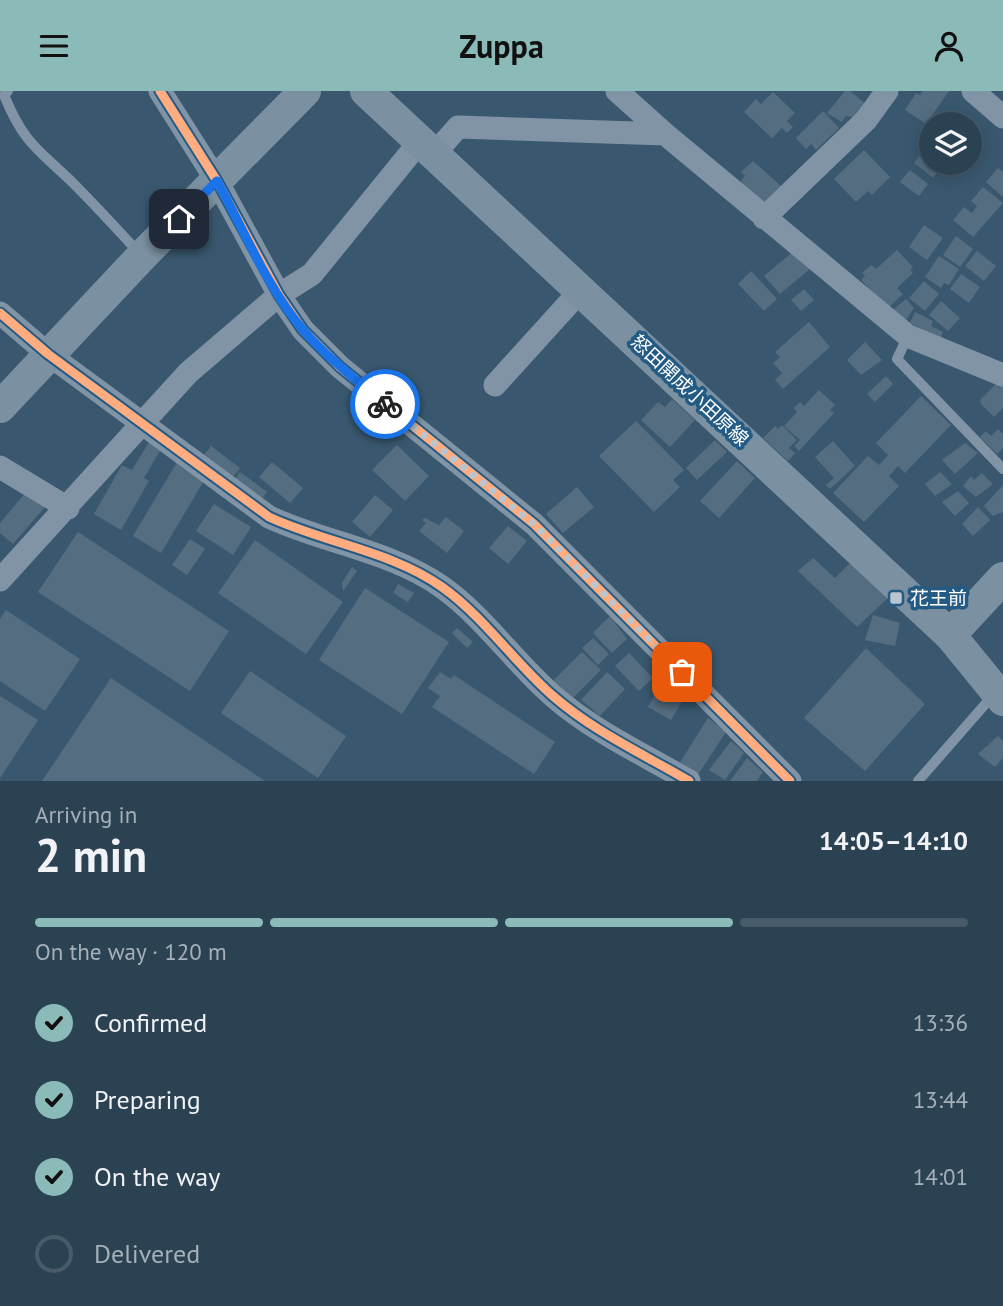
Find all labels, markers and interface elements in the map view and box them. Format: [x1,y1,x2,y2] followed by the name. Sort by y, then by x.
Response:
[459,25,544,67] text: Zuppa
[35,27,73,65] icon: menu
[930,27,968,65] icon: person
[919,112,982,175] map controls
[919,112,982,175] button: layers
[149,189,209,249] pin
[160,200,198,238] icon: home
[626,329,754,451] street label: 怒田開成小田原線
[350,369,420,439] courier
[366,385,404,423] icon: bike
[910,586,967,610] place label: 花王前
[888,590,904,606] marker: 花王前
[652,642,712,702] pin
[663,653,701,691] icon: bag
[35,800,137,829] text: Arriving in
[819,824,968,857] text: 14:05–14:10
[35,825,147,885] text: 2 min
[35,937,227,966] text: On the way · 120 m
[35,1004,73,1042] icon: check
[94,1006,207,1039] text: Confirmed
[913,1008,968,1037] text: 13:36
[35,1081,73,1119] icon: check
[94,1083,201,1116] text: Preparing
[913,1085,968,1114] text: 13:44
[35,1158,73,1196] icon: check
[94,1160,220,1193] text: On the way
[913,1162,968,1191] text: 14:01
[94,1237,200,1270] text: Delivered

